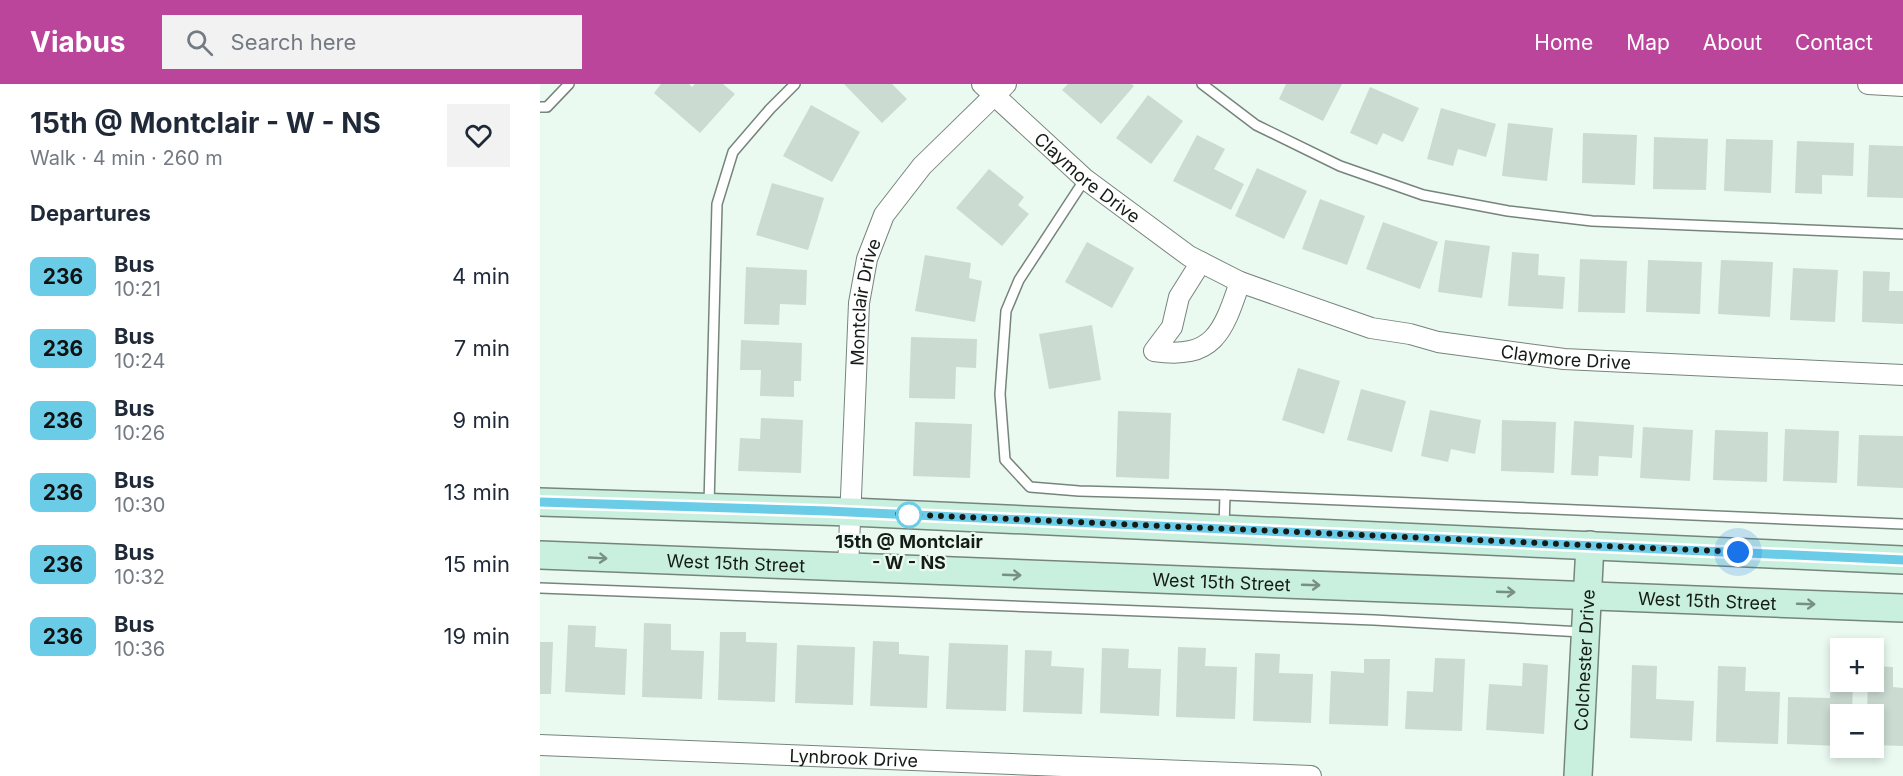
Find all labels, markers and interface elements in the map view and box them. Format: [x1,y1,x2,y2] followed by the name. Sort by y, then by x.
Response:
[162,15,582,69] search box
[30,25,126,59] text: Viabus
[183,26,216,59] icon: search
[231,29,356,55] text: Search here
[1534,30,1593,55] text: Home
[1626,30,1670,55] text: Map
[1703,30,1762,55] text: About
[1795,30,1873,55] text: Contact
[447,104,510,167] button: heart
[30,106,381,140] text: 15th @ Montclair - W - NS
[1030,128,1145,227] street label: Claymore Drive
[30,146,223,170] text: Walk · 4 min · 260 m
[30,200,151,226] text: Departures
[846,235,885,366] street label: Montclair Drive
[114,251,155,277] text: Bus
[452,263,510,289] text: 4 min
[43,264,83,289] text: 236
[114,277,161,301] text: 10:21
[114,323,155,349] text: Bus
[454,335,510,361] text: 7 min
[43,336,83,361] text: 236
[1499,340,1631,373] street label: Claymore Drive
[114,349,165,373] text: 10:24
[114,395,155,421] text: Bus
[453,407,510,433] text: 9 min
[43,408,83,433] text: 236
[114,421,165,445] text: 10:26
[114,467,155,493] text: Bus
[444,479,510,505] text: 13 min
[43,480,83,505] text: 236
[114,493,165,517] text: 10:30
[896,502,922,528] marker: 15th @ Montclair - W - NS
[835,531,983,573] place label: 15th @ Montclair - W - NS
[1723,537,1753,567] your location
[114,539,155,565] text: Bus
[666,549,806,576] street label: West 15th Street
[444,551,510,577] text: 15 min
[43,552,83,577] text: 236
[588,552,608,563] one-way arrow
[114,565,165,589] text: 10:32
[1152,568,1291,595] street label: West 15th Street
[1001,569,1021,580] one-way arrow
[1301,580,1321,591] one-way arrow
[1496,587,1516,598] one-way arrow
[1638,587,1777,614] street label: West 15th Street
[1570,589,1598,732] street label: Colchester Drive
[1795,599,1815,610] one-way arrow
[114,611,155,637] text: Bus
[444,623,510,649] text: 19 min
[43,624,83,649] text: 236
[114,637,165,661] text: 10:36
[1830,638,1884,758] map controls
[1830,638,1884,692] button: +
[1830,704,1884,758] button: −
[789,745,918,771] street label: Lynbrook Drive

